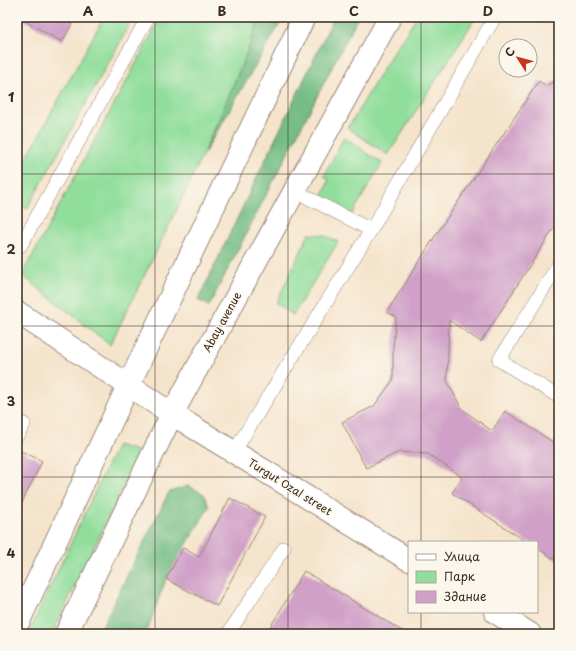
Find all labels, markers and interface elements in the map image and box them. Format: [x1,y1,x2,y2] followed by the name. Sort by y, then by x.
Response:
[83,1,93,20] text: A
[218,1,227,20] text: B
[349,1,359,20] text: C
[483,1,493,20] text: D
[498,38,538,78] north arrow
[500,43,519,60] text: С
[8,87,14,106] text: 1
[6,239,16,258] text: 2
[198,289,245,355] street label: Abay avenue
[7,391,16,410] text: 3
[245,454,336,520] street label: Turgut Ozal street
[408,541,538,613] legend
[7,543,16,562] text: 4
[444,547,480,565] text: Улица
[444,567,476,585] text: Парк
[444,587,486,605] text: Здание

